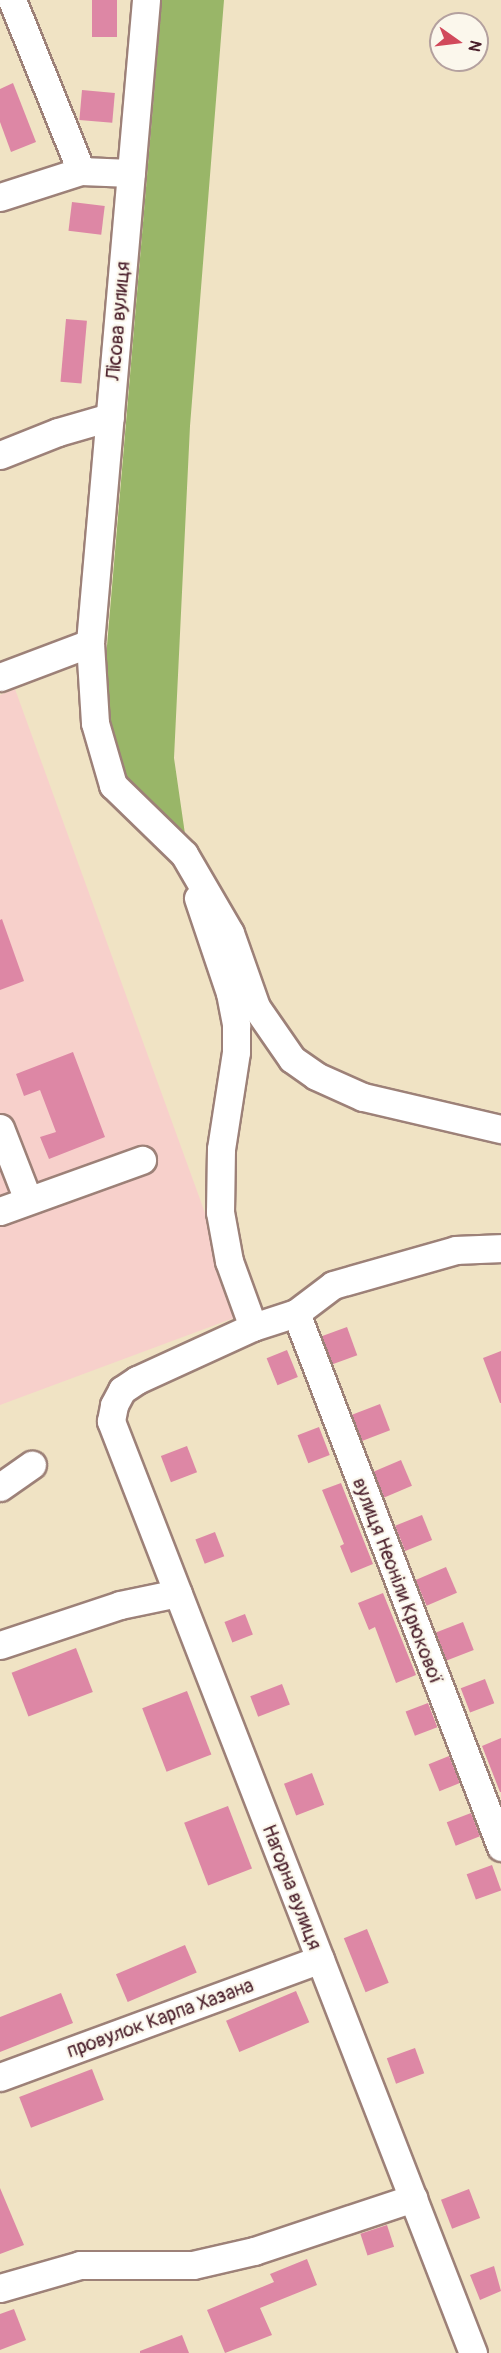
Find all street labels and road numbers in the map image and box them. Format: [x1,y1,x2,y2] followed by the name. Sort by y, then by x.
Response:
[101,260,135,382] street label: Лісова вулиця
[347,1474,449,1688] street label: вулиця Неоніли Крюкової
[257,1821,327,1953] street label: Нагорна вулиця
[63,1973,257,2063] street label: провулок Карпа Хазана

